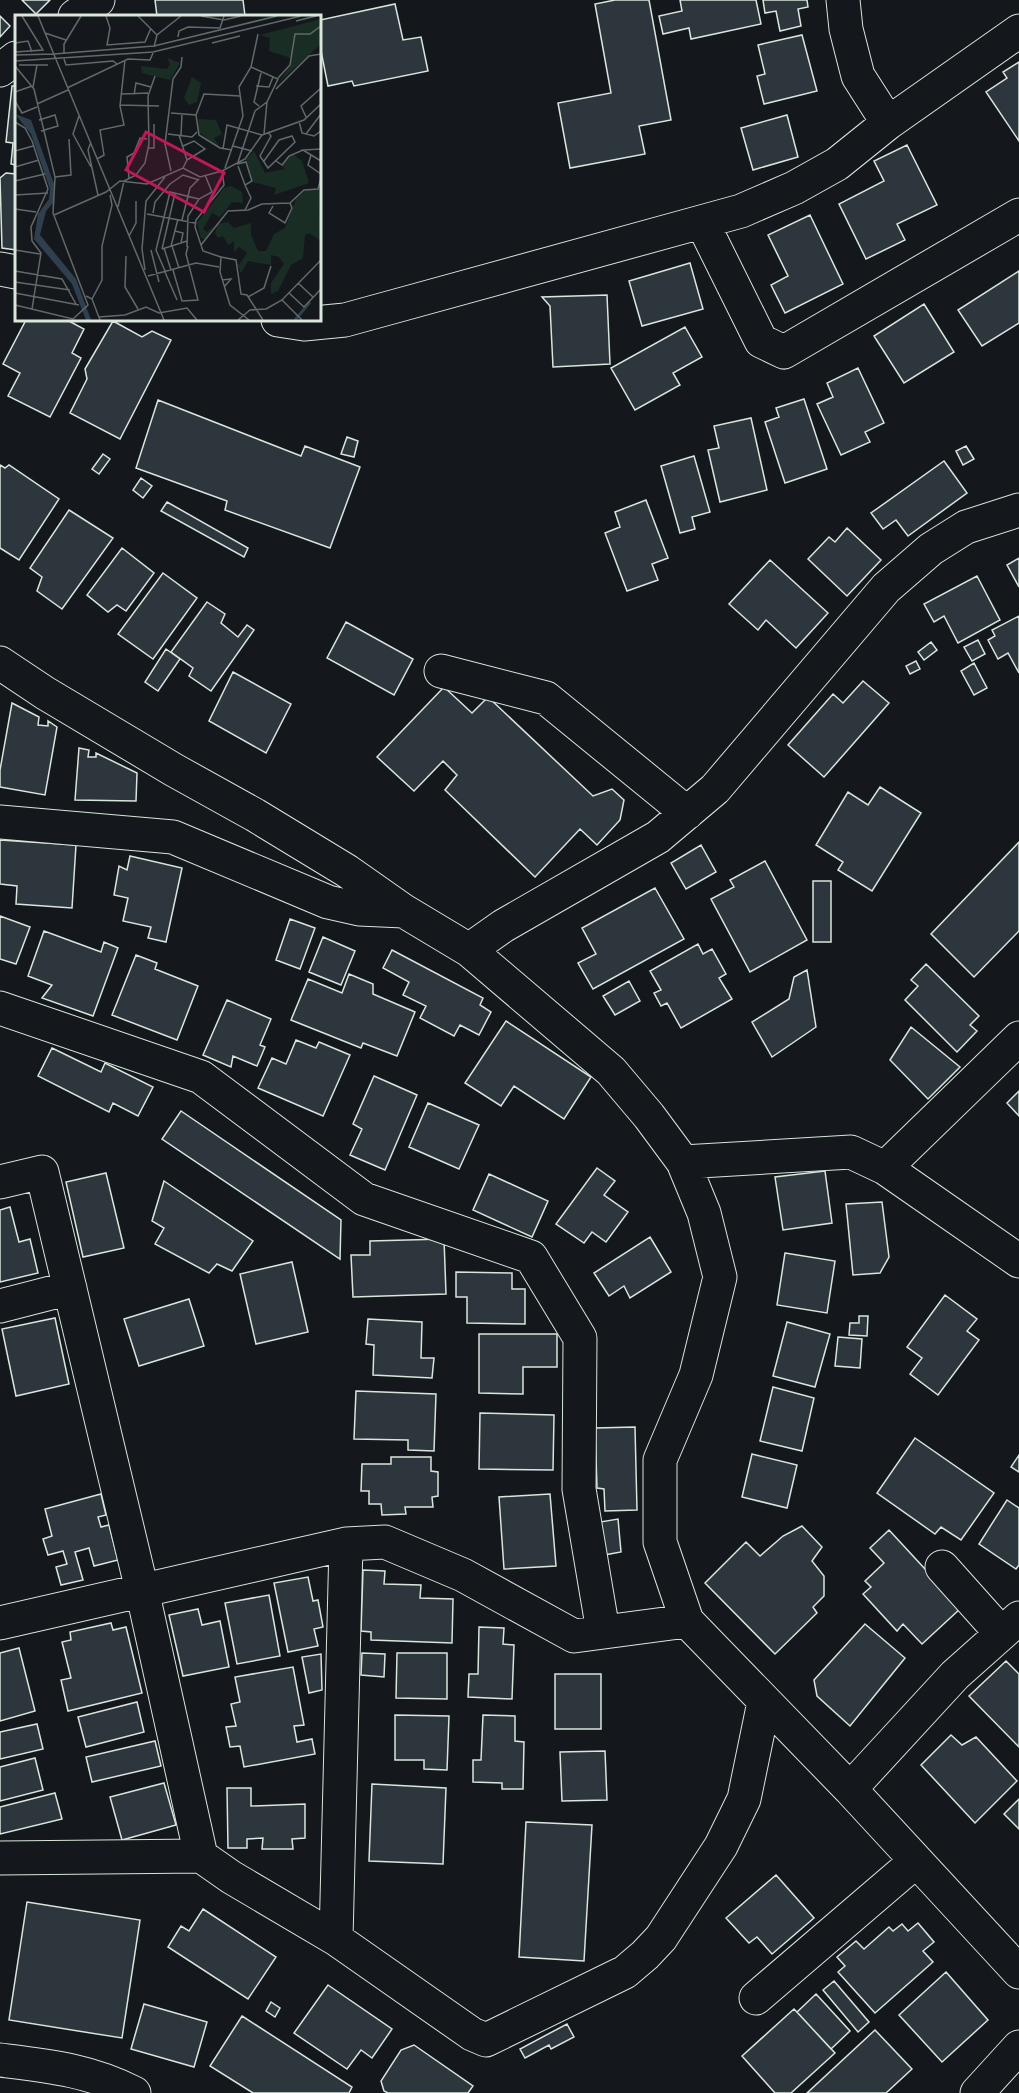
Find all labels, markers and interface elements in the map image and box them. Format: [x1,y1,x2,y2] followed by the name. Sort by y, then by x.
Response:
[15,15,321,321] inset map

